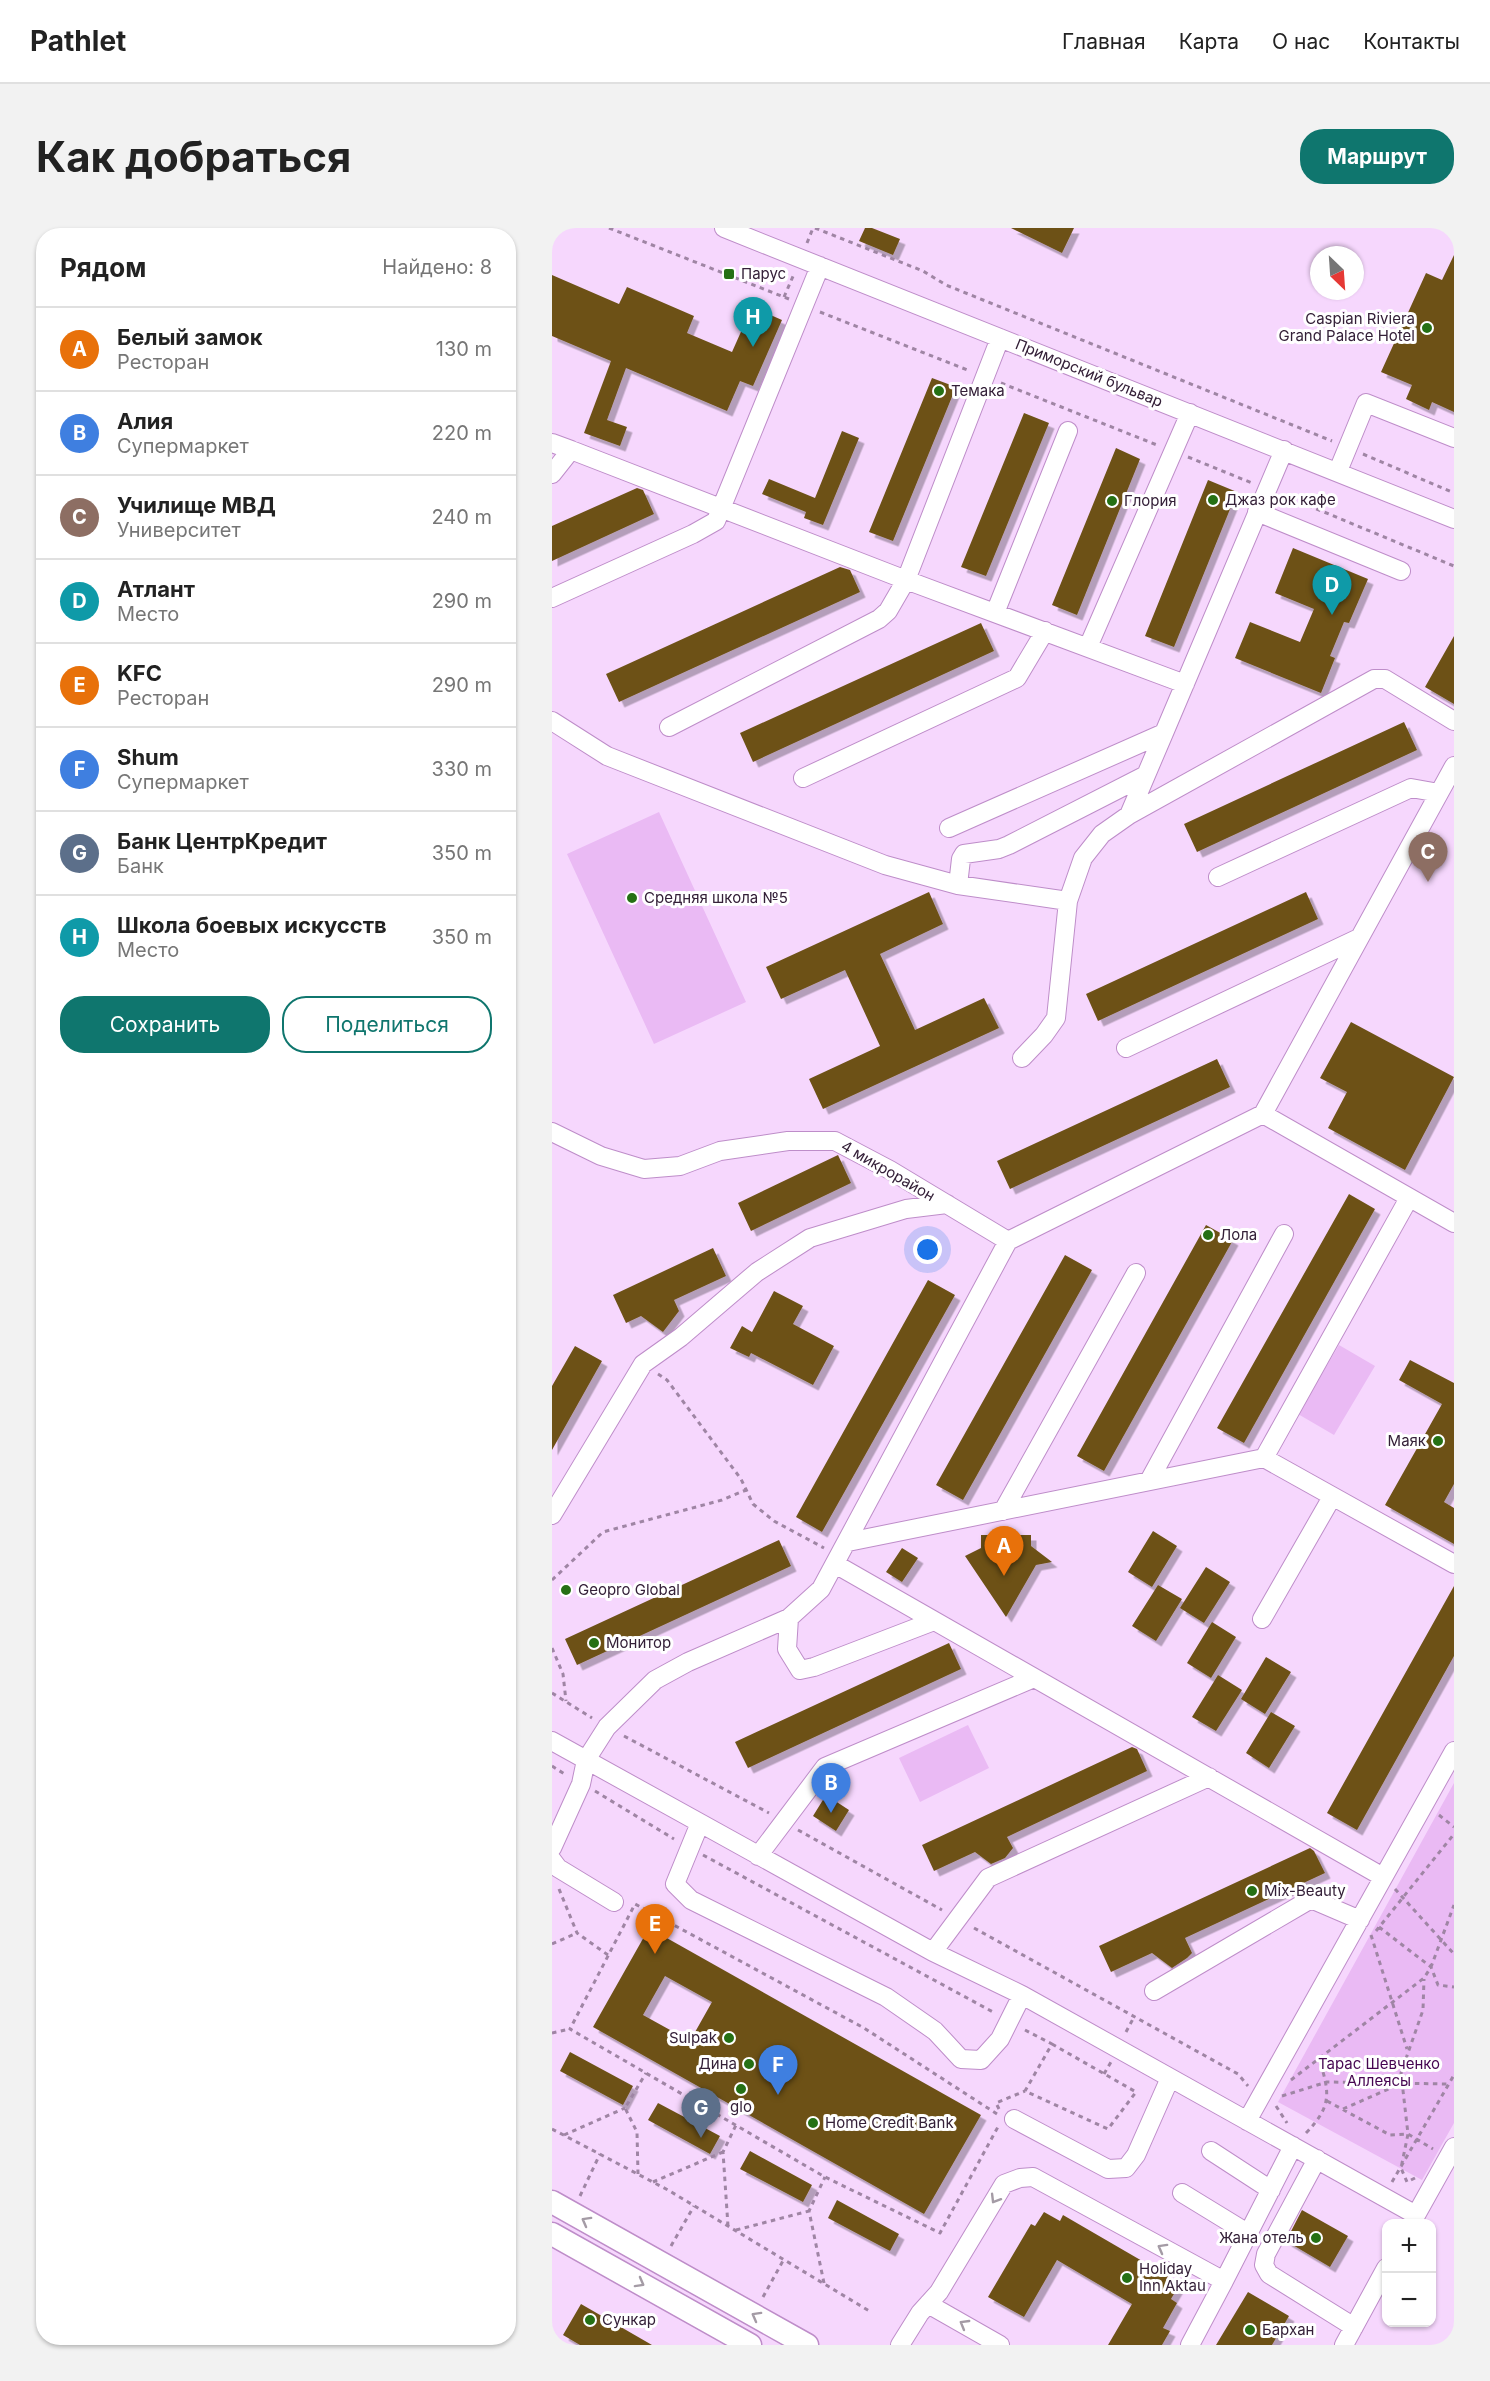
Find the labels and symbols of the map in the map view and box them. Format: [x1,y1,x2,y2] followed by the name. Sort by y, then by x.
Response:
[1310,246,1364,300] north arrow
[741,264,786,283] place label: Парус
[722,267,736,281] marker: Парус
[734,298,772,347] pin: H
[1279,309,1415,345] place label: Caspian Riviera Grand Palace Hotel
[1420,321,1434,335] marker: Caspian Riviera Grand Palace Hotel
[1013,334,1166,411] street label: Приморский бульвар
[951,381,1005,400] place label: Темака
[932,384,946,398] marker: Темака
[1225,490,1336,509] place label: Джаз рок кафе
[1124,491,1177,510] place label: Глория
[1206,493,1220,507] marker: Джаз рок кафе
[1105,494,1119,508] marker: Глория
[1312,566,1352,615] pin: D
[1408,832,1448,882] pin: C
[644,888,788,907] place label: Средняя школа №5
[625,891,639,905] marker: Средняя школа №5
[838,1136,939,1205] street label: 4 микрорайон
[1220,1225,1257,1244] place label: Лола
[1201,1228,1215,1242] marker: Лола
[913,1235,942,1264] your location
[1388,1431,1426,1450] place label: Маяк
[1431,1434,1445,1448] marker: Маяк
[984,1526,1024,1576] pin: A
[578,1580,680,1599] place label: Geopro Global
[559,1583,573,1597] marker: Geopro Global
[606,1633,671,1652] place label: Монитор
[587,1636,601,1650] marker: Монитор
[812,1764,850,1813] pin: B
[1264,1881,1346,1900] place label: Mix-Beauty
[1245,1884,1259,1898] marker: Mix-Beauty
[636,1904,674,1954] pin: E
[669,2028,718,2047] place label: Sulpak
[722,2031,736,2045] marker: Sulpak
[758,2046,798,2095] pin: F
[699,2054,737,2073] place label: Дина
[1318,2054,1440,2090] park label: Тарас Шевченко Аллеясы
[742,2057,756,2071] marker: Дина
[734,2082,748,2096] marker: glo
[682,2088,720,2138] pin: G
[730,2097,752,2116] place label: glo
[825,2113,954,2132] place label: Home Credit Bank
[806,2116,820,2130] marker: Home Credit Bank
[991,2193,1002,2203] one-way arrow
[582,2217,592,2228] one-way arrow
[1219,2228,1304,2247] place label: Жана отель
[1309,2231,1323,2245] marker: Жана отель
[1158,2244,1169,2255] one-way arrow
[1139,2259,1206,2295] place label: Holiday Inn Aktau
[1120,2271,1134,2285] marker: Holiday Inn Aktau
[634,2276,644,2287] one-way arrow
[602,2310,656,2329] place label: Сункар
[752,2312,762,2323] one-way arrow
[583,2313,597,2327] marker: Сункар
[960,2320,970,2332] one-way arrow
[1262,2320,1314,2339] place label: Бархан
[1243,2323,1257,2337] marker: Бархан

